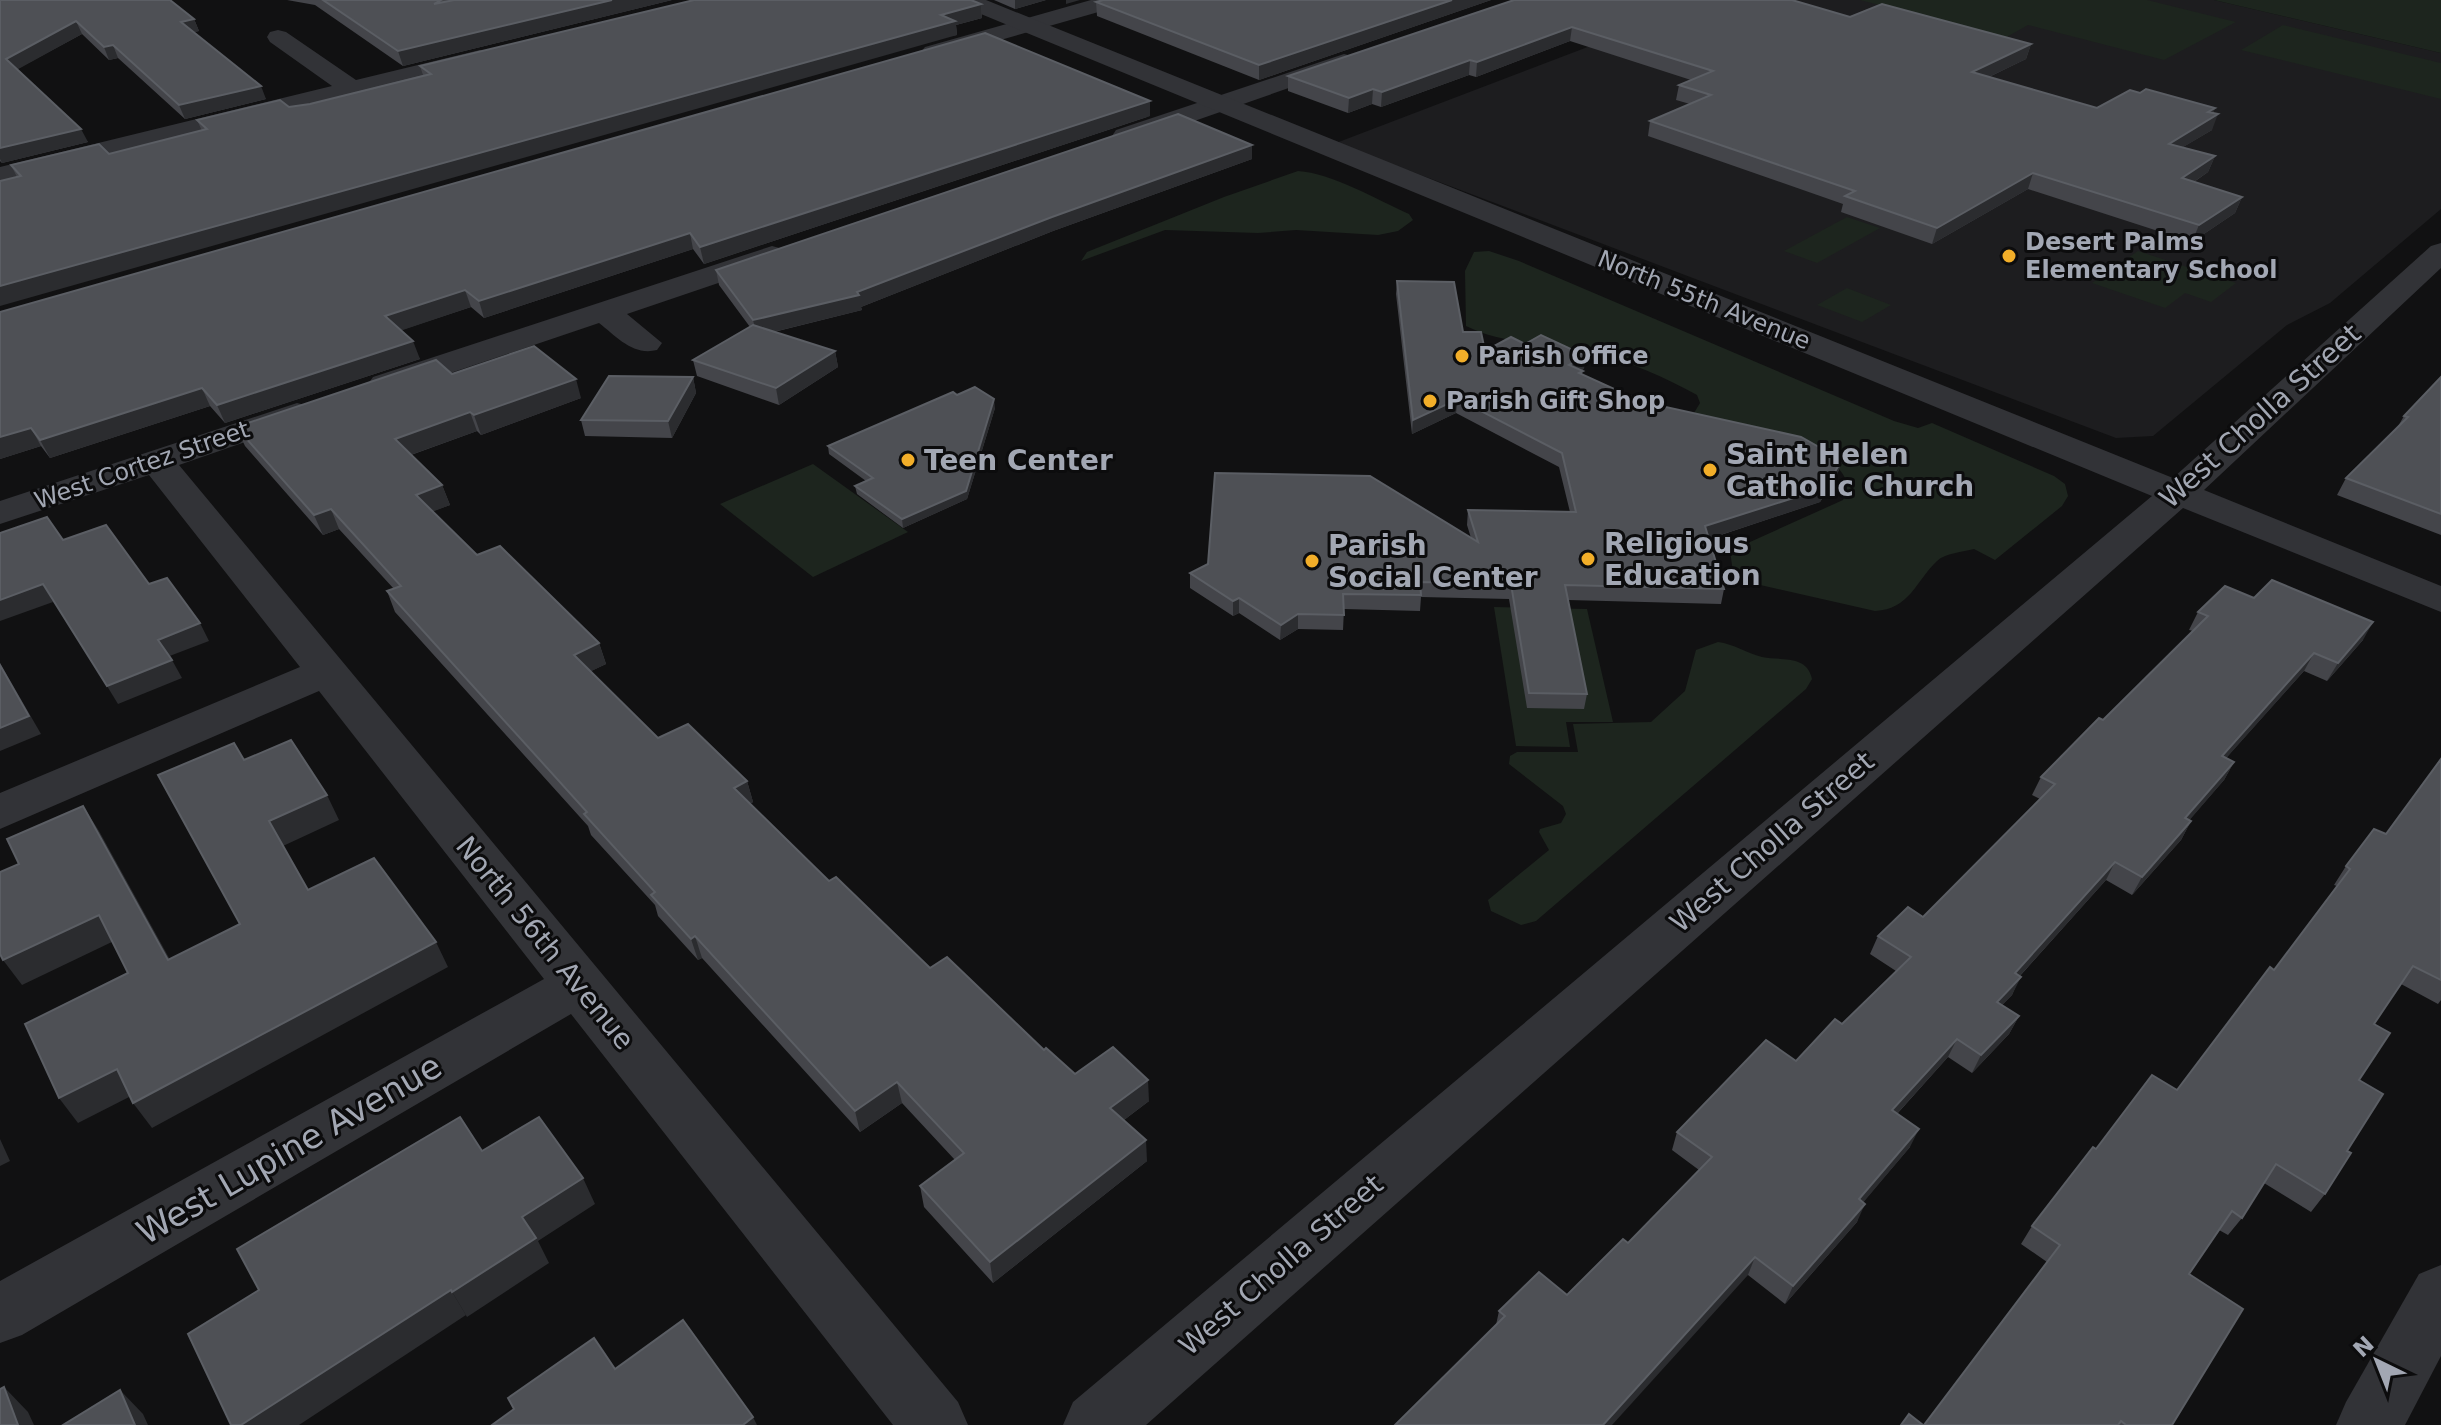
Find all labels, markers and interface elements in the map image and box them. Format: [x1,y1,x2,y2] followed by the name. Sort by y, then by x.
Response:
[2025,228,2278,284] place label: Desert Palms Elementary School
[1594,245,1814,355] street label: North 55th Avenue
[2000,247,2018,265] marker: Desert Palms Elementary School
[2153,317,2367,515] street label: West Cholla Street
[1478,342,1649,370] place label: Parish Office
[1453,347,1471,365] marker: Parish Office
[1446,387,1665,415] place label: Parish Gift Shop
[1421,392,1439,410] marker: Parish Gift Shop
[31,415,253,515] street label: West Cortez Street
[1726,438,1974,503] place label: Saint Helen Catholic Church
[924,444,1113,477] place label: Teen Center
[899,451,917,469] marker: Teen Center
[1701,461,1719,479] marker: Saint Helen Catholic Church
[1604,527,1761,592] place label: Religious Education
[1328,529,1538,594] place label: Parish Social Center
[1579,550,1597,568] marker: Religious Education
[1303,552,1321,570] marker: Parish Social Center
[1663,745,1881,939] street label: West Cholla Street
[449,830,641,1056] street label: North 56th Avenue
[130,1045,448,1253] street label: West Lupine Avenue
[1172,1168,1390,1362] street label: West Cholla Street
[2337,1321,2417,1401] north arrow
[2348,1331,2379,1362] text: N

